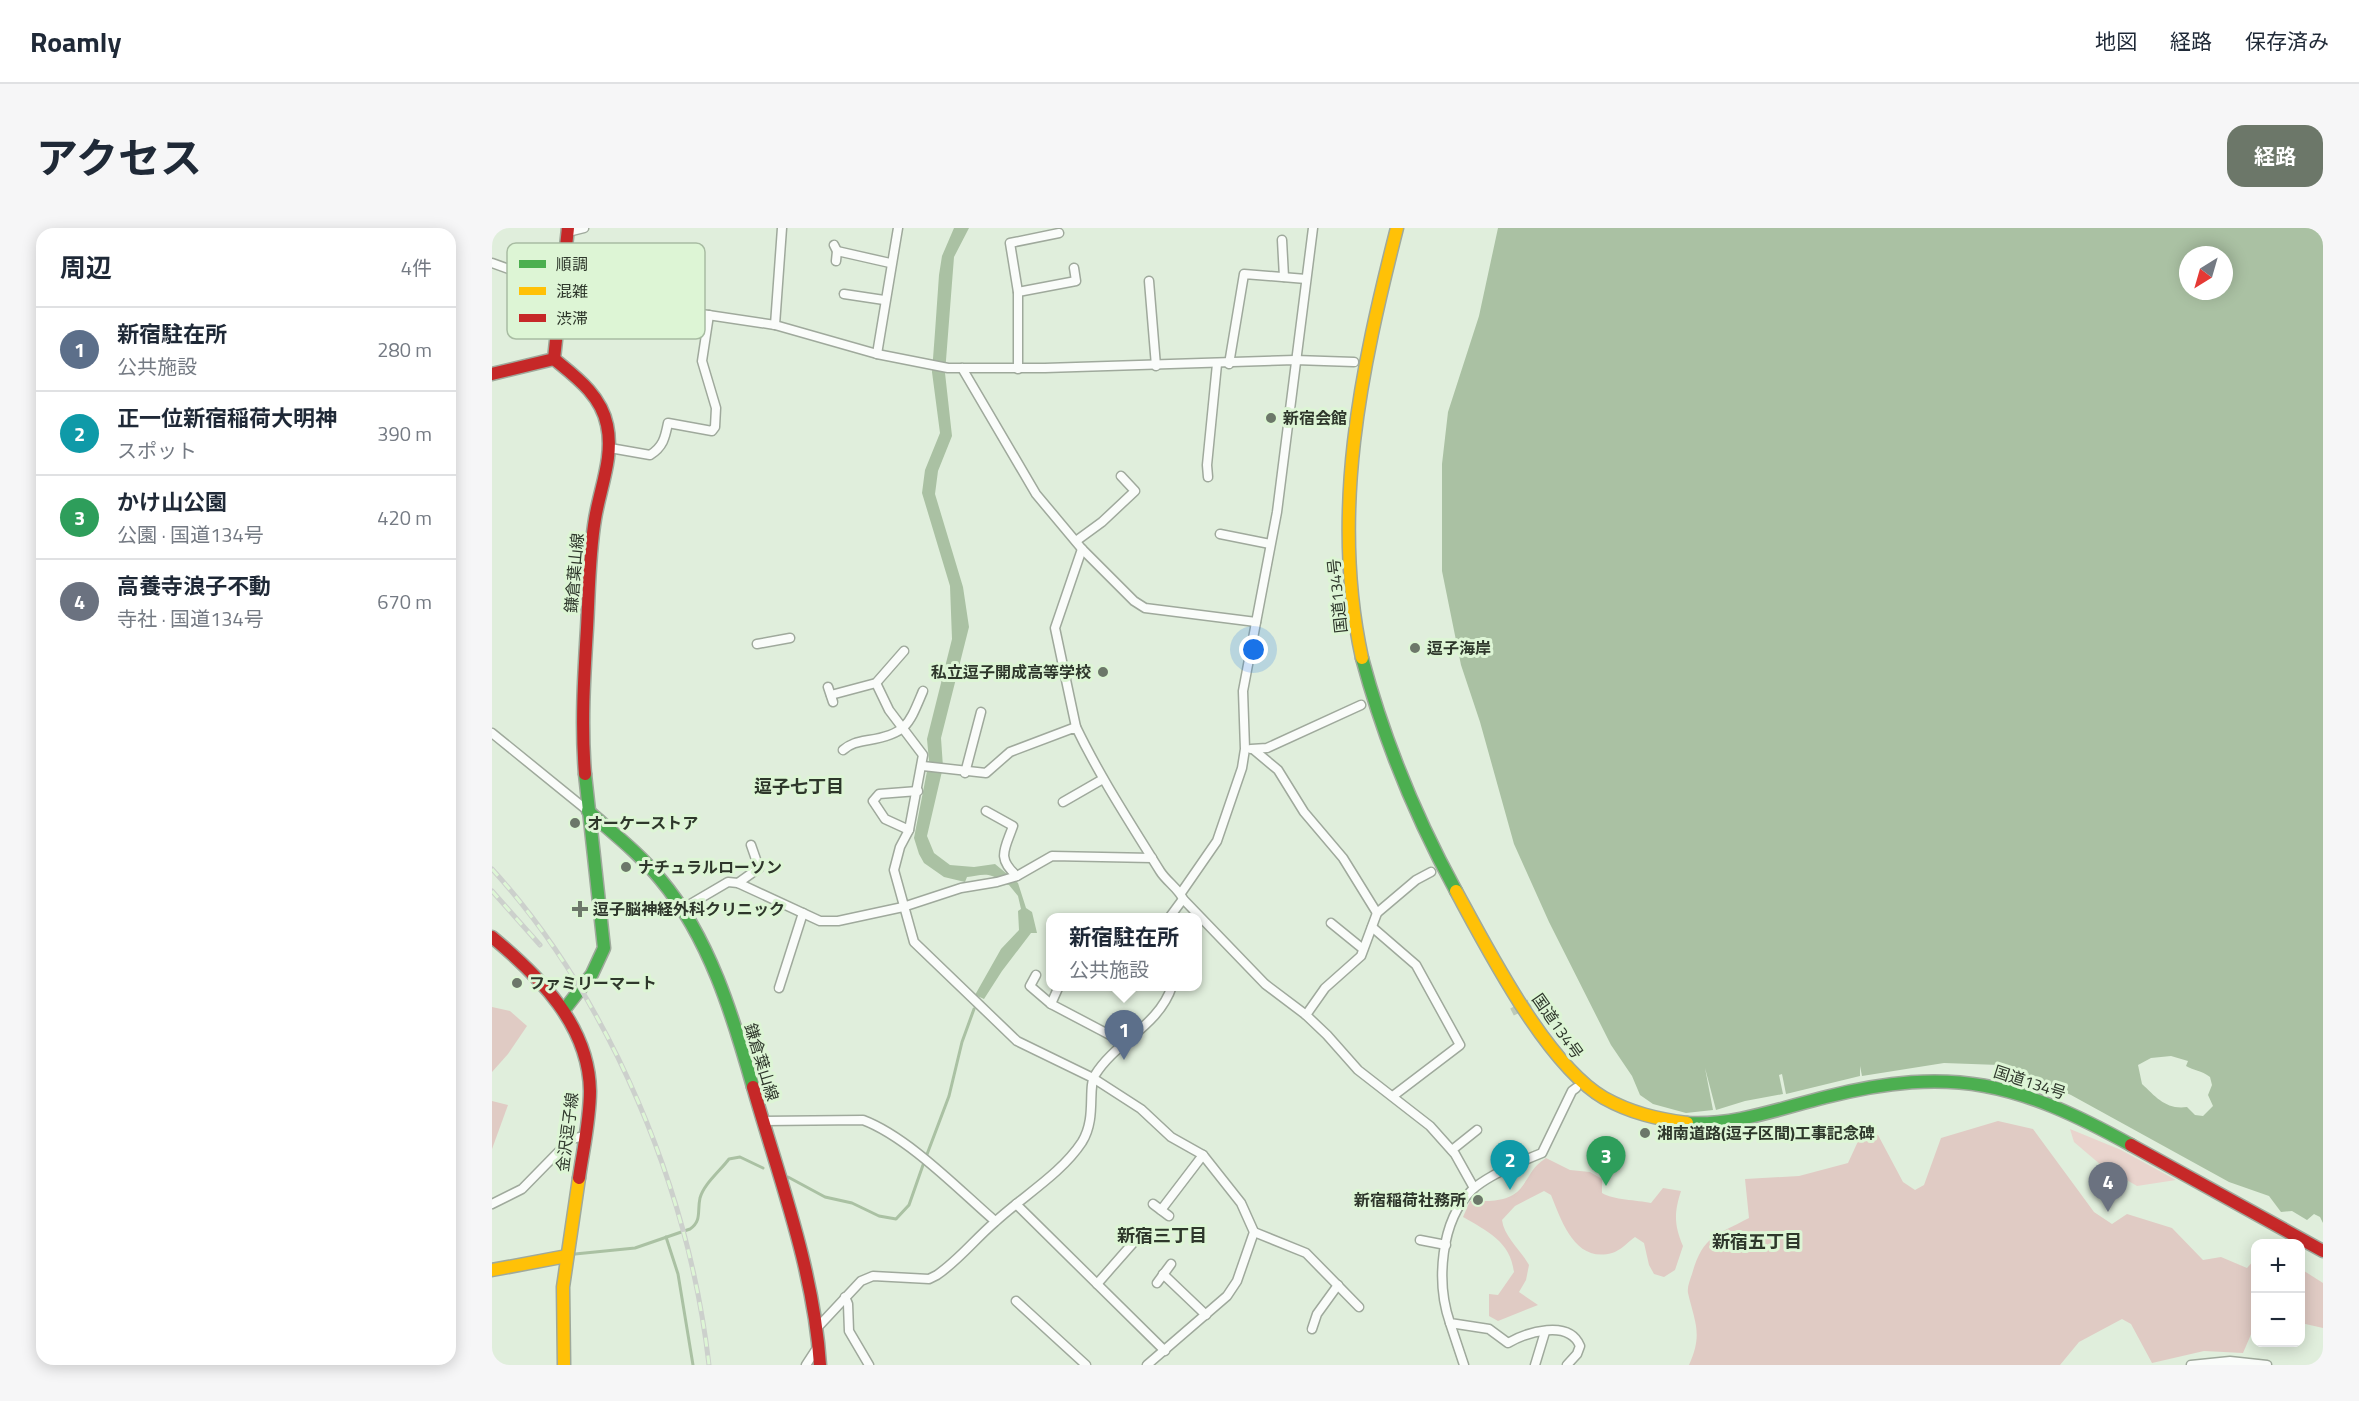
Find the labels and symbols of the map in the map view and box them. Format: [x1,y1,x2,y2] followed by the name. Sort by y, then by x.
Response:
[507,243,705,339] legend
[2179,246,2233,300] north arrow
[556,252,588,276] text: 順調
[556,279,588,303] text: 混雑
[556,306,588,330] text: 渋滞
[1283,406,1347,430] place label: 新宿会館
[1264,411,1278,425] marker: 新宿会館
[559,532,589,614] street label: 鎌倉葉山線
[1321,558,1353,634] street label: 国道134号
[1239,635,1268,664] your location
[1427,636,1491,660] place label: 逗子海岸
[1408,641,1422,655] marker: 逗子海岸
[931,660,1091,684] place label: 私立逗子開成高等学校
[1096,665,1110,679] marker: 私立逗子開成高等学校
[754,773,844,800] district label: 逗子七丁目
[587,811,698,835] place label: オーケーストア
[568,816,582,830] marker: オーケーストア
[638,855,782,879] place label: ナチュラルローソン
[619,860,633,874] marker: ナチュラルローソン
[593,897,785,921] place label: 逗子脳神経外科クリニック
[571,900,589,918] marker: 逗子脳神経外科クリニック
[529,971,657,995] place label: ファミリーマート
[510,976,524,990] marker: ファミリーマート
[1527,988,1589,1064] street label: 国道134号
[1104,1010,1144,1060] pin: 1
[739,1020,785,1104] street label: 鎌倉葉山線
[1991,1059,2069,1105] street label: 国道134号
[550,1091,584,1173] street label: 金沢逗子線
[1657,1121,1875,1145] place label: 湘南道路(逗子区間)工事記念碑
[1638,1126,1652,1140] marker: 湘南道路(逗子区間)工事記念碑
[1586,1136,1626,1186] pin: 3
[1490,1140,1530,1190] pin: 2
[2088,1162,2128,1212] pin: 4
[1354,1188,1466,1212] place label: 新宿稲荷社務所
[1471,1193,1485,1207] marker: 新宿稲荷社務所
[1117,1222,1207,1249] district label: 新宿三丁目
[1712,1228,1802,1255] district label: 新宿五丁目

